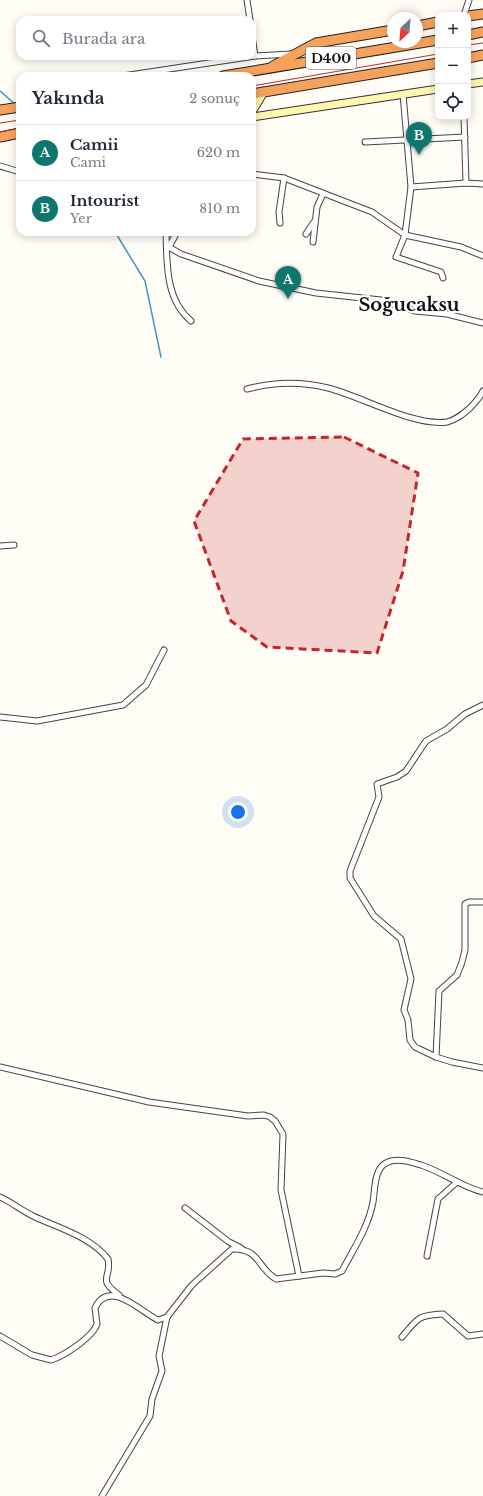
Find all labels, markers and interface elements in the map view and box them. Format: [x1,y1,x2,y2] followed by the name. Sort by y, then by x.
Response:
[387,12,423,48] north arrow
[435,12,471,120] map controls
[435,12,471,48] button: +
[16,16,256,60] search box
[30,27,52,49] icon: search
[62,29,145,48] text: Burada ara
[306,47,356,69] road number: D400
[435,48,471,84] button: −
[435,84,471,120] button: locate
[32,88,104,109] text: Yakında
[189,90,240,107] text: 2 sonuç
[406,122,432,155] pin: B
[70,135,118,154] text: Camii
[40,144,50,161] text: A
[197,144,240,161] text: 620 m
[70,154,106,171] text: Cami
[70,191,139,210] text: Intourist
[40,200,50,217] text: B
[199,200,240,217] text: 810 m
[70,210,92,227] text: Yer
[275,266,301,299] pin: A
[358,294,460,316] district label: Soğucaksu
[228,802,248,822] your location

